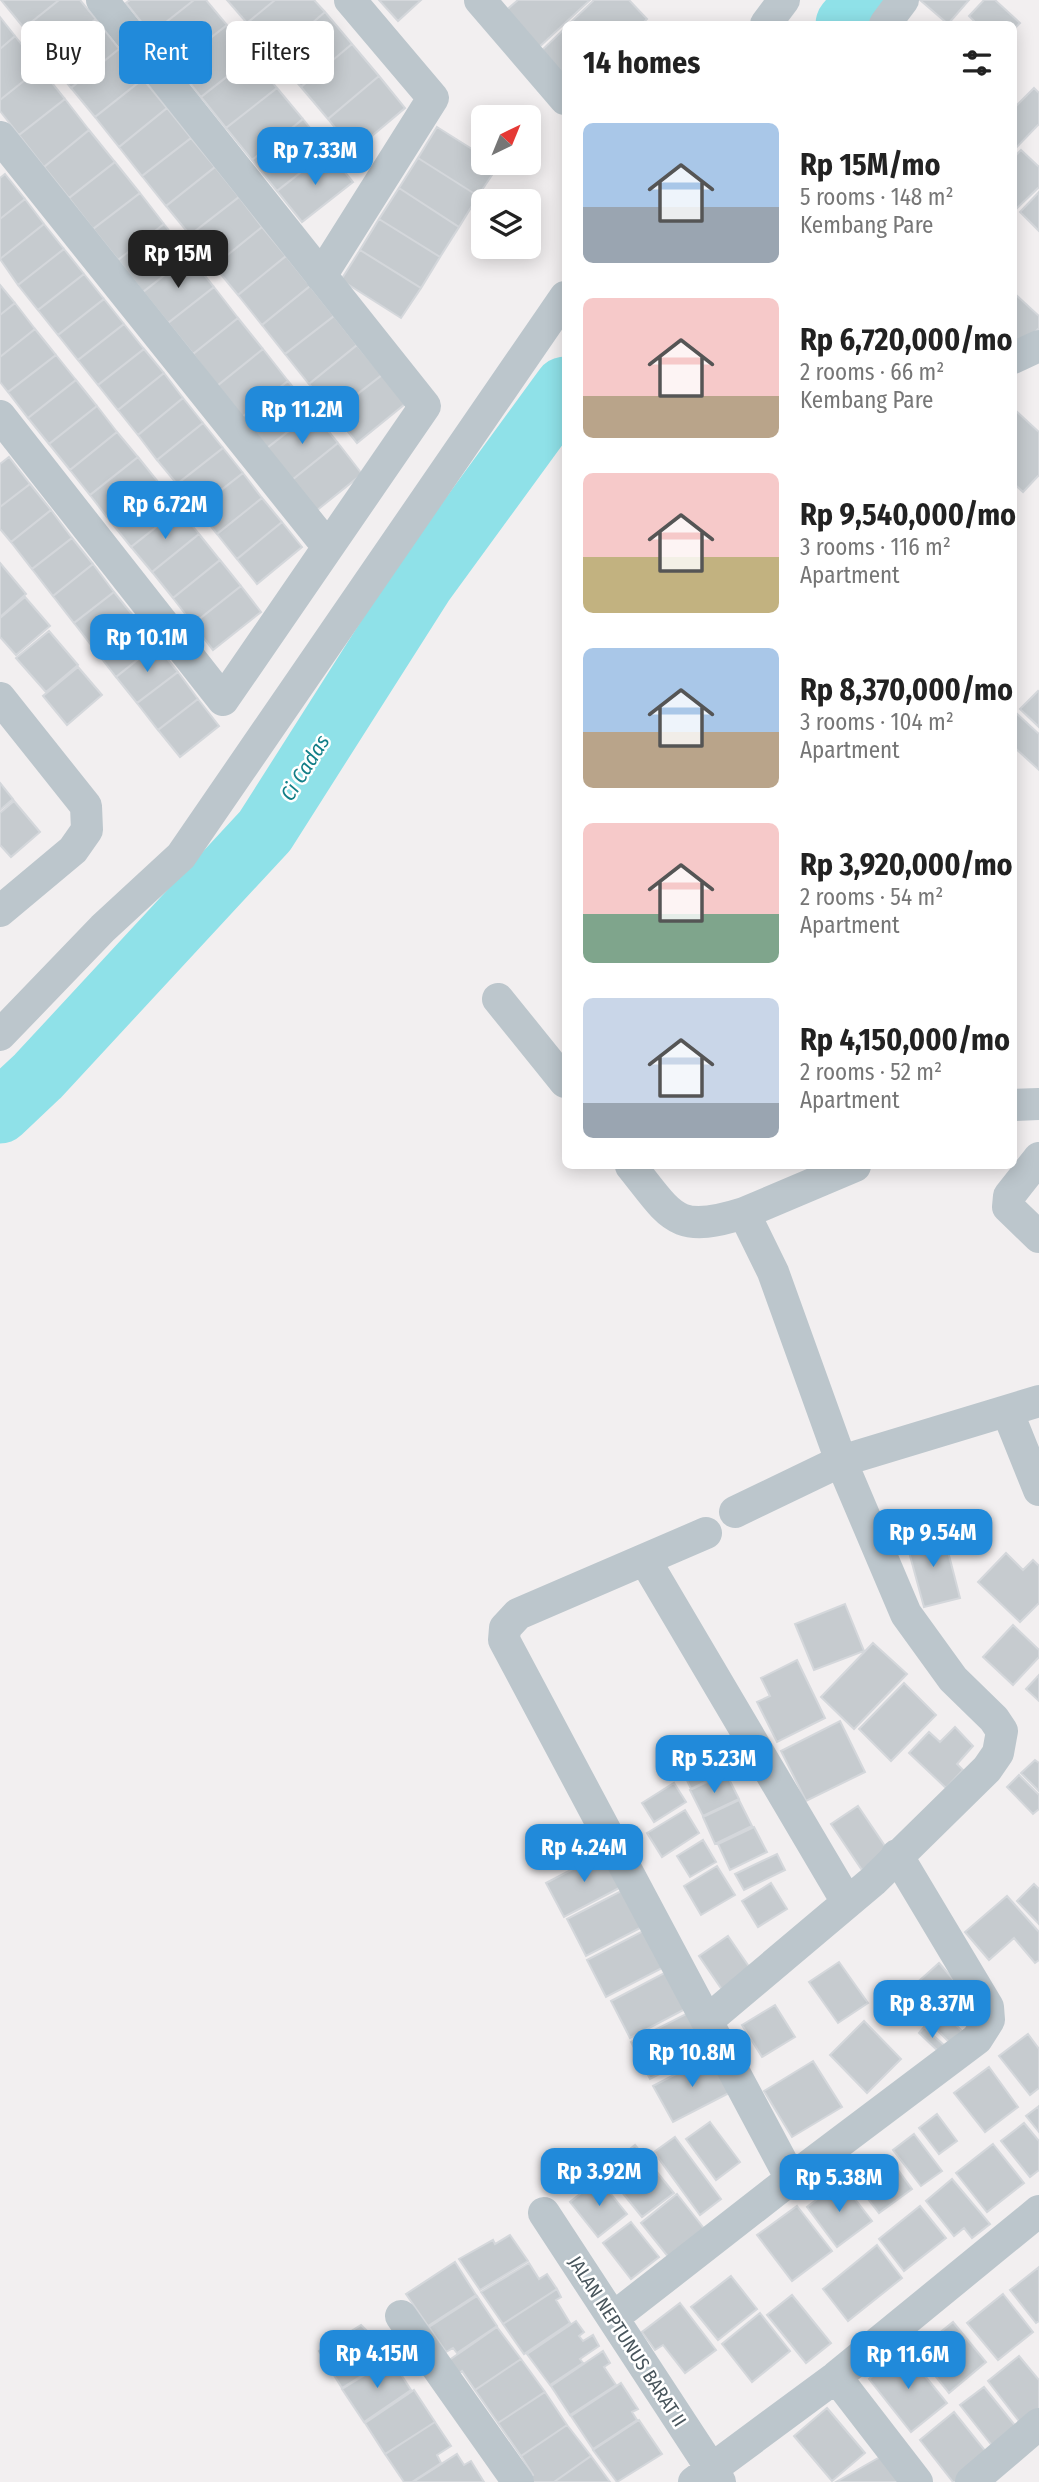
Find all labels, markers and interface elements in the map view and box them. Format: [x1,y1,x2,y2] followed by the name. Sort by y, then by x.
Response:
[21,21,105,84] chip: Buy
[119,21,212,84] chip: Rent
[226,21,334,84] chip: Filters
[958,44,996,82] icon: filters
[583,45,700,81] text: 14 homes
[471,105,541,175] north arrow
[471,105,541,259] map controls
[243,128,387,187] pin: Rp 7.33M
[273,136,357,164] text: Rp 7.33M
[800,147,940,183] text: Rp 15M/mo
[639,151,723,235] icon: home
[800,183,954,211] text: 5 rooms · 148 m²
[471,189,541,259] button: layers
[800,211,933,239] text: Kembang Pare
[121,230,235,290] pin: Rp 15M
[144,239,212,267] text: Rp 15M
[800,322,1012,358] text: Rp 6,720,000/mo
[639,326,723,410] icon: home
[800,358,944,386] text: 2 rooms · 66 m²
[230,386,374,446] pin: Rp 11.2M
[800,386,933,414] text: Kembang Pare
[261,395,343,423] text: Rp 11.2M
[93,482,237,541] pin: Rp 6.72M
[123,490,207,518] text: Rp 6.72M
[800,497,1016,533] text: Rp 9,540,000/mo
[639,501,723,585] icon: home
[800,533,951,561] text: 3 rooms · 116 m²
[800,561,900,589] text: Apartment
[75,614,219,674] pin: Rp 10.1M
[106,623,188,651] text: Rp 10.1M
[800,672,1013,708] text: Rp 8,370,000/mo
[639,676,723,760] icon: home
[800,708,954,736] text: 3 rooms · 104 m²
[275,730,335,806] water label: Ci Cadas
[800,736,900,764] text: Apartment
[800,847,1013,883] text: Rp 3,920,000/mo
[639,851,723,935] icon: home
[800,883,943,911] text: 2 rooms · 54 m²
[800,911,900,939] text: Apartment
[800,1022,1010,1058] text: Rp 4,150,000/mo
[639,1026,723,1110] icon: home
[800,1058,942,1086] text: 2 rooms · 52 m²
[800,1086,900,1114] text: Apartment
[861,1510,1005,1569] pin: Rp 9.54M
[889,1518,977,1546] text: Rp 9.54M
[642,1736,786,1795] pin: Rp 5.23M
[672,1744,756,1772] text: Rp 5.23M
[512,1825,656,1884] pin: Rp 4.24M
[541,1833,627,1861] text: Rp 4.24M
[860,1980,1004,2040] pin: Rp 8.37M
[889,1989,975,2017] text: Rp 8.37M
[620,2030,764,2089] pin: Rp 10.8M
[649,2038,735,2066] text: Rp 10.8M
[527,2148,671,2208] pin: Rp 3.92M
[767,2154,911,2214] pin: Rp 5.38M
[557,2157,641,2185] text: Rp 3.92M
[796,2163,882,2191] text: Rp 5.38M
[564,2252,691,2431] street label: JALAN NEPTUNUS BARAT II
[305,2330,449,2390] pin: Rp 4.15M
[836,2332,980,2391] pin: Rp 11.6M
[336,2339,418,2367] text: Rp 4.15M
[867,2340,949,2368] text: Rp 11.6M

